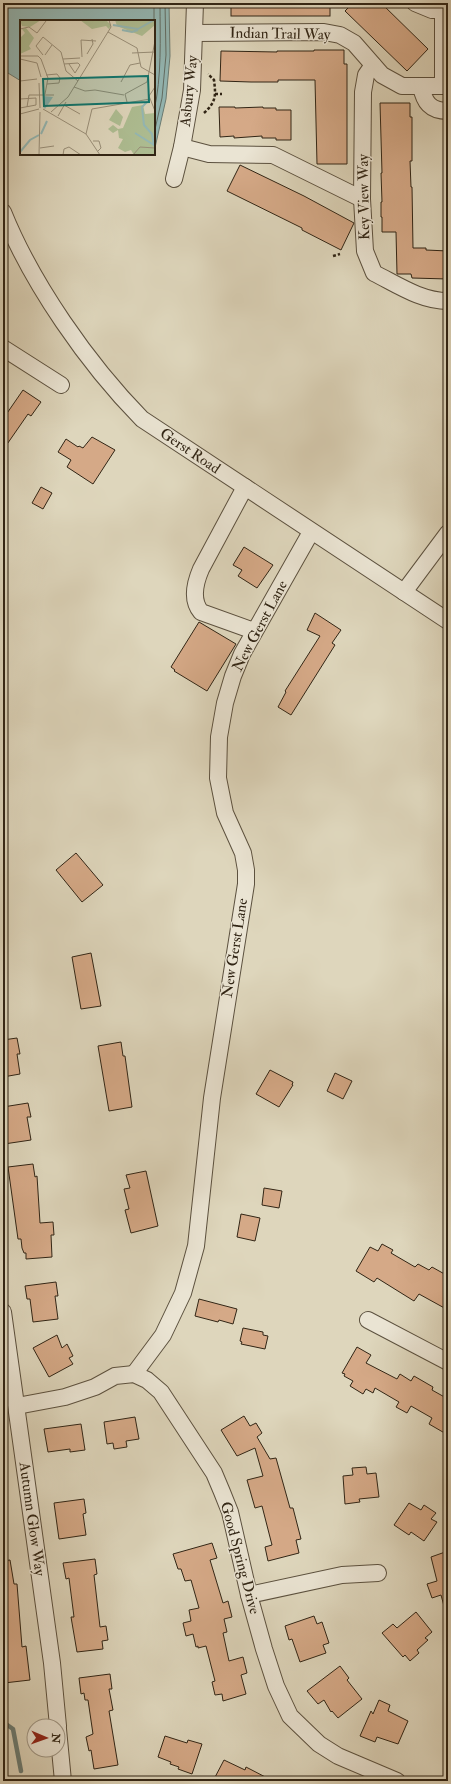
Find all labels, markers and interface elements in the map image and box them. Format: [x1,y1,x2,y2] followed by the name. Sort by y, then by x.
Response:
[20,20,155,155] inset map
[229,24,331,44] street label: Indian Trail Way
[176,54,202,129] street label: Asbury Way
[354,153,374,240] street label: Key View Way
[156,424,224,479] street label: Gerst Road
[228,577,292,675] street label: New Gerst Lane
[218,897,252,999] street label: New Gerst Lane
[14,1460,49,1578] street label: Autumn Glow Way
[215,1500,264,1617] street label: Good Spring Drive
[26,1718,66,1758] north arrow
[49,1732,62,1745] text: N

